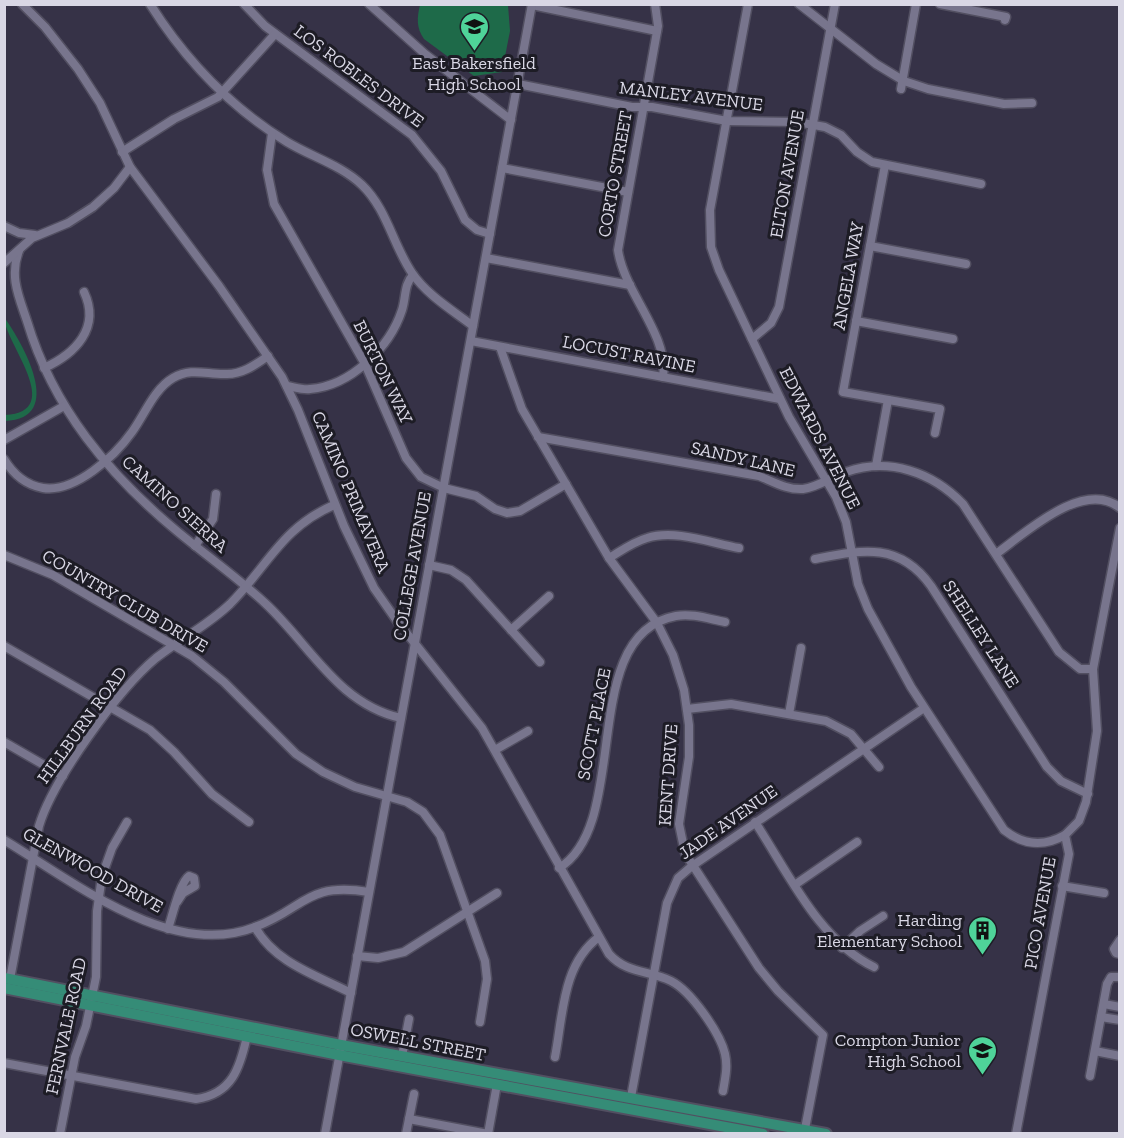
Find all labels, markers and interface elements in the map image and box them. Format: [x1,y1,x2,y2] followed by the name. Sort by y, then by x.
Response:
[458,10,490,52] school or university icon: East Bakersfield High School
[290,20,428,132] street label: LOS ROBLES DRIVE
[412,52,536,95] place label: East Bakersfield High School
[618,76,764,116] street label: MANLEY AVENUE
[765,108,809,240] street label: ELTON AVENUE
[593,109,637,239] street label: CORTO STREET
[828,220,868,332] street label: ANGELA WAY
[348,317,418,427] street label: BURTON WAY
[561,330,697,378] street label: LOCUST RAVINE
[775,363,865,513] street label: EDWARDS AVENUE
[307,408,395,577] street label: CAMINO PRIMAVERA
[689,436,797,482] street label: SANDY LANE
[117,451,233,558] street label: CAMINO SIERRA
[388,490,436,642] street label: COLLEGE AVENUE
[38,545,212,657] street label: COUNTRY CLUB DRIVE
[938,576,1024,692] street label: SHELLEY LANE
[32,662,132,788] street label: HILLBURN ROAD
[572,666,616,782] street label: SCOTT PLACE
[653,723,683,827] street label: KENT DRIVE
[674,780,782,864] street label: JADE AVENUE
[19,822,167,918] street label: GLENWOOD DRIVE
[1019,855,1061,971] street label: PICO AVENUE
[817,909,962,952] place label: Harding Elementary School
[967,914,999,956] building icon: Harding Elementary School
[41,955,91,1097] street label: FERNVALE ROAD
[348,1018,488,1066] street label: OSWELL STREET
[835,1029,961,1072] place label: Compton Junior High School
[966,1034,998,1076] school or university icon: Compton Junior High School

